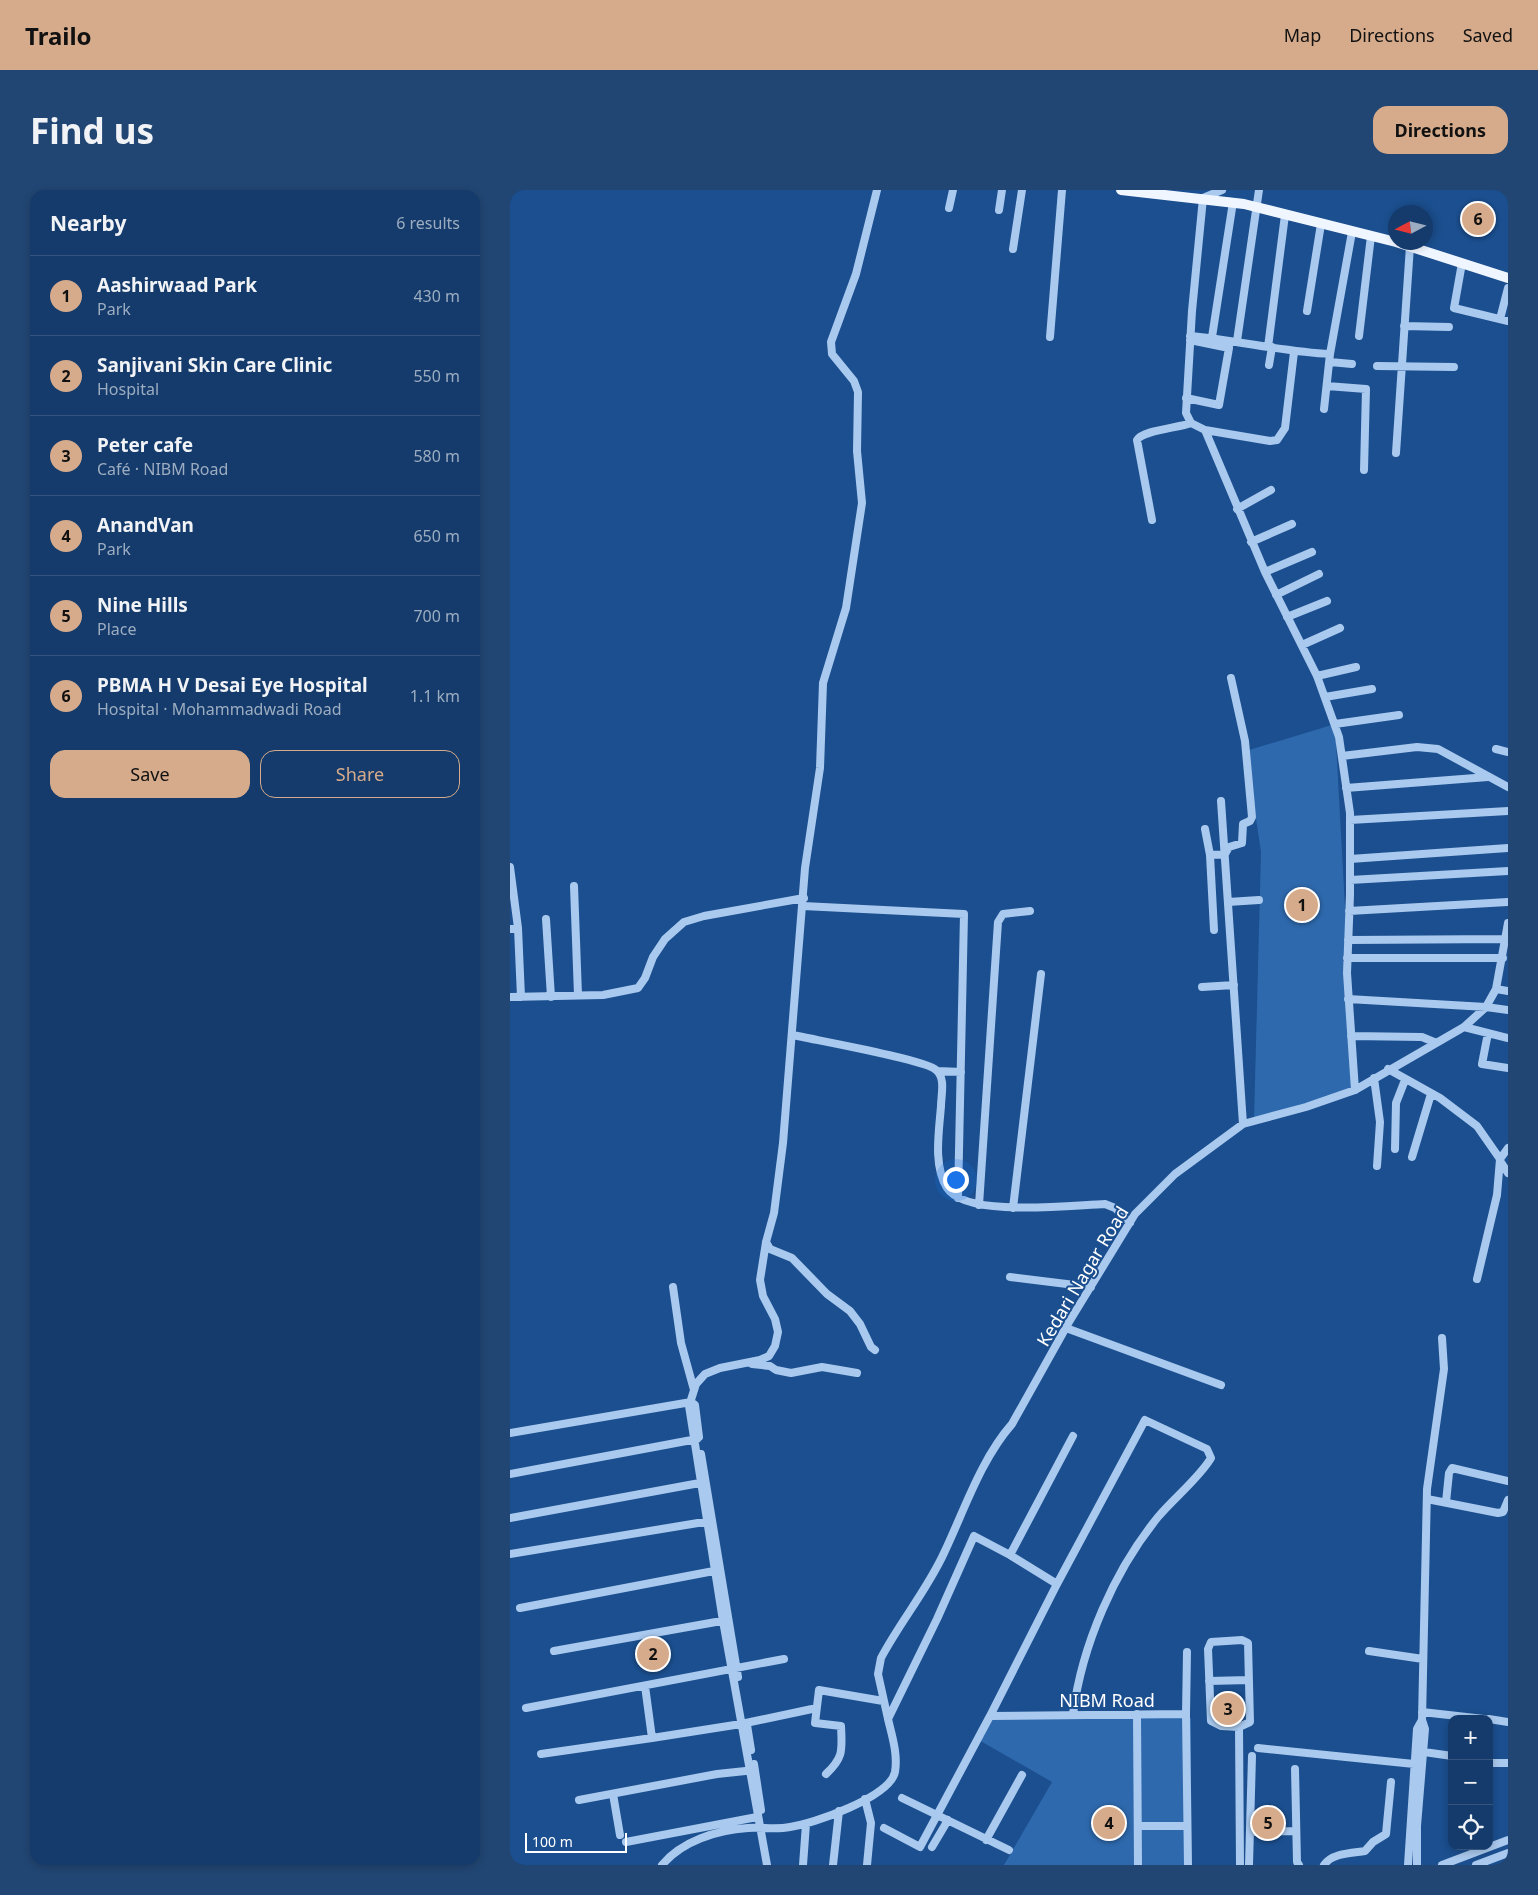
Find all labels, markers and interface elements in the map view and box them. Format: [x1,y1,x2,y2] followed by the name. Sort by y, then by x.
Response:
[25,19,92,52] text: Trailo
[1284,23,1321,47] text: Map
[1349,23,1435,47] text: Directions
[1463,23,1513,47] text: Saved
[1373,106,1508,154] button: Directions
[30,107,154,154] text: Find us
[1462,200,1494,238] pin: 6
[1388,205,1433,250] north arrow
[50,209,126,237] text: Nearby
[396,212,460,234] text: 6 results
[97,272,257,298] text: Aashirwaad Park
[61,285,71,307] text: 1
[413,285,460,307] text: 430 m
[97,298,131,320] text: Park
[97,352,332,378] text: Sanjivani Skin Care Clinic
[61,365,71,387] text: 2
[413,365,460,387] text: 550 m
[97,378,159,400] text: Hospital
[97,432,193,458] text: Peter cafe
[61,445,71,467] text: 3
[413,445,460,467] text: 580 m
[97,458,228,480] text: Café · NIBM Road
[97,512,194,538] text: AnandVan
[61,525,71,547] text: 4
[413,525,460,547] text: 650 m
[97,538,131,560] text: Park
[97,592,188,618] text: Nine Hills
[61,605,71,627] text: 5
[413,605,460,627] text: 700 m
[97,618,137,640] text: Place
[97,672,368,698] text: PBMA H V Desai Eye Hospital
[61,685,71,707] text: 6
[410,685,460,707] text: 1.1 km
[97,698,342,720] text: Hospital · Mohammadwadi Road
[50,750,250,798] button: Save
[260,750,460,798] button: Share
[1286,886,1318,924] pin: 1
[943,1167,969,1193] your location
[1031,1201,1133,1351] street label: Kedari Nagar Road
[637,1635,669,1673] pin: 2
[1059,1688,1155,1712] street label: NIBM Road
[1212,1690,1244,1728] pin: 3
[1448,1715,1493,1850] map controls
[1448,1715,1493,1760] button: +
[1448,1760,1493,1805] button: −
[1093,1804,1125,1842] pin: 4
[1252,1804,1284,1842] pin: 5
[1448,1805,1493,1850] button: locate
[525,1830,628,1853] scale bar
[532,1832,573,1851] text: 100 m

